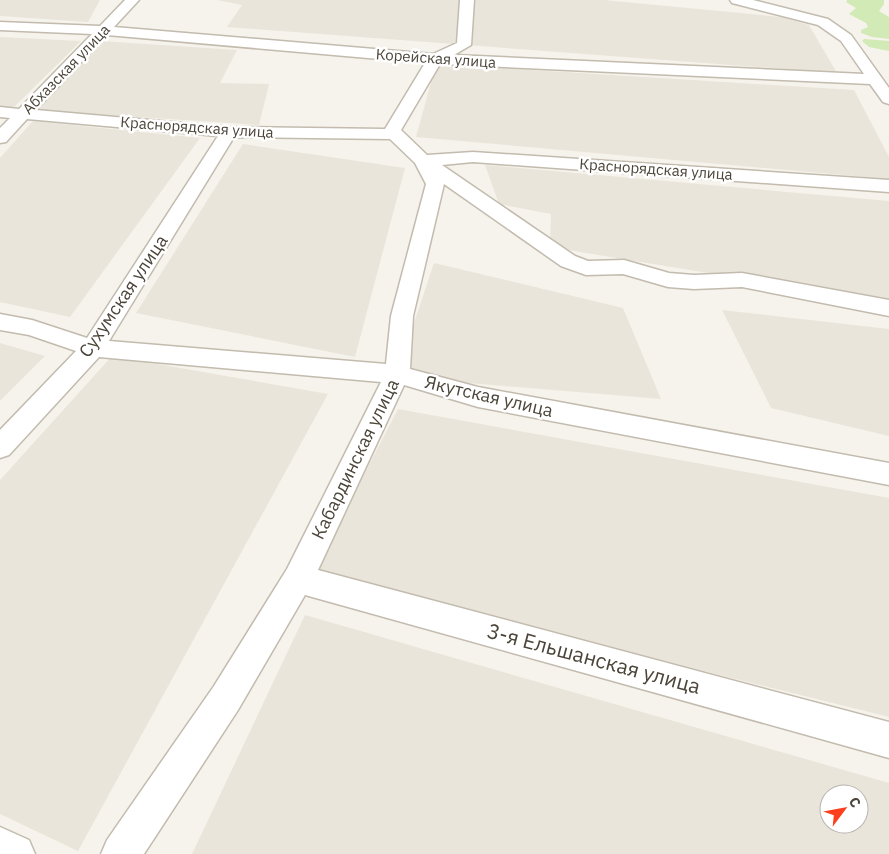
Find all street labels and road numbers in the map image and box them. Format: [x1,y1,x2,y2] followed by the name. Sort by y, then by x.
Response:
[18,20,114,118] street label: Абхазская улица
[375,44,497,72] street label: Корейская улица
[120,112,274,142] street label: Краснорядская улица
[579,154,733,184] street label: Краснорядская улица
[74,230,173,362] street label: Сухумская улица
[423,370,556,422] street label: Якутская улица
[306,375,404,543] street label: Кабардинская улица
[484,616,704,700] street label: 3-я Ельшанская улица

